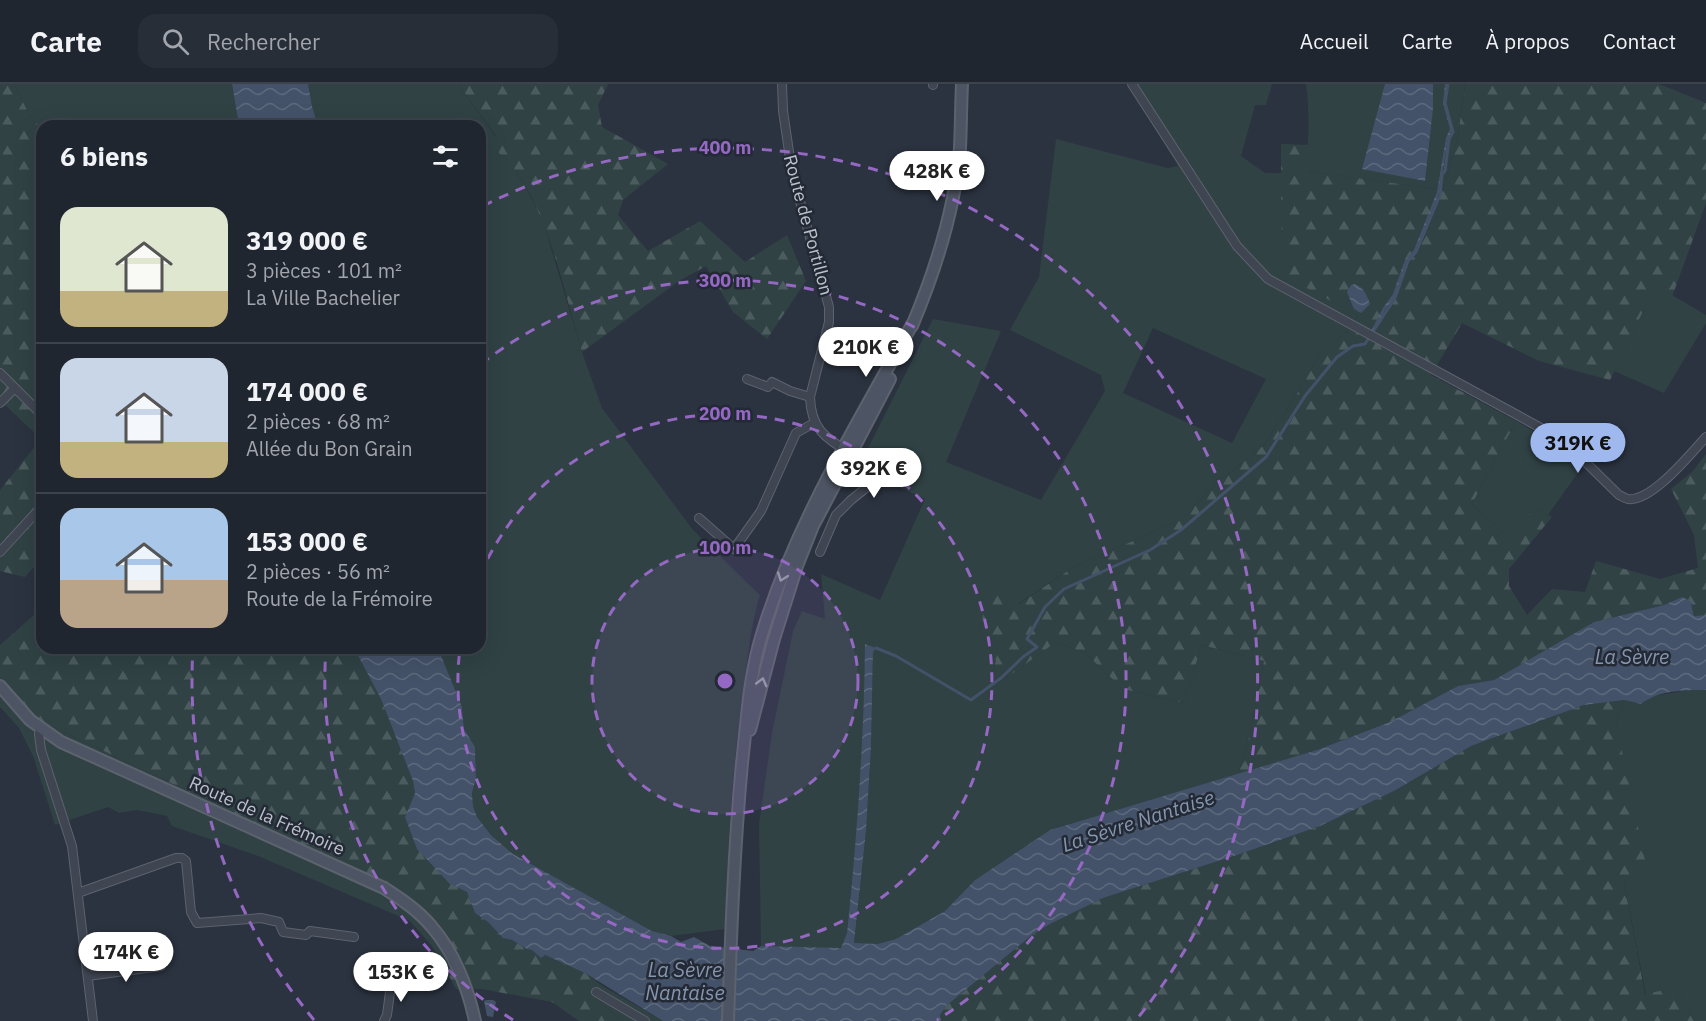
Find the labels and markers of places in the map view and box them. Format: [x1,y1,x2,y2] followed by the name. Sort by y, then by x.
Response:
[888,151,986,202] pin: 428K €
[817,327,915,378] pin: 210K €
[1529,423,1627,474] pin: 319K €
[825,448,923,499] pin: 392K €
[715,671,735,691] centre of rings
[77,932,175,983] pin: 174K €
[352,952,450,1003] pin: 153K €

